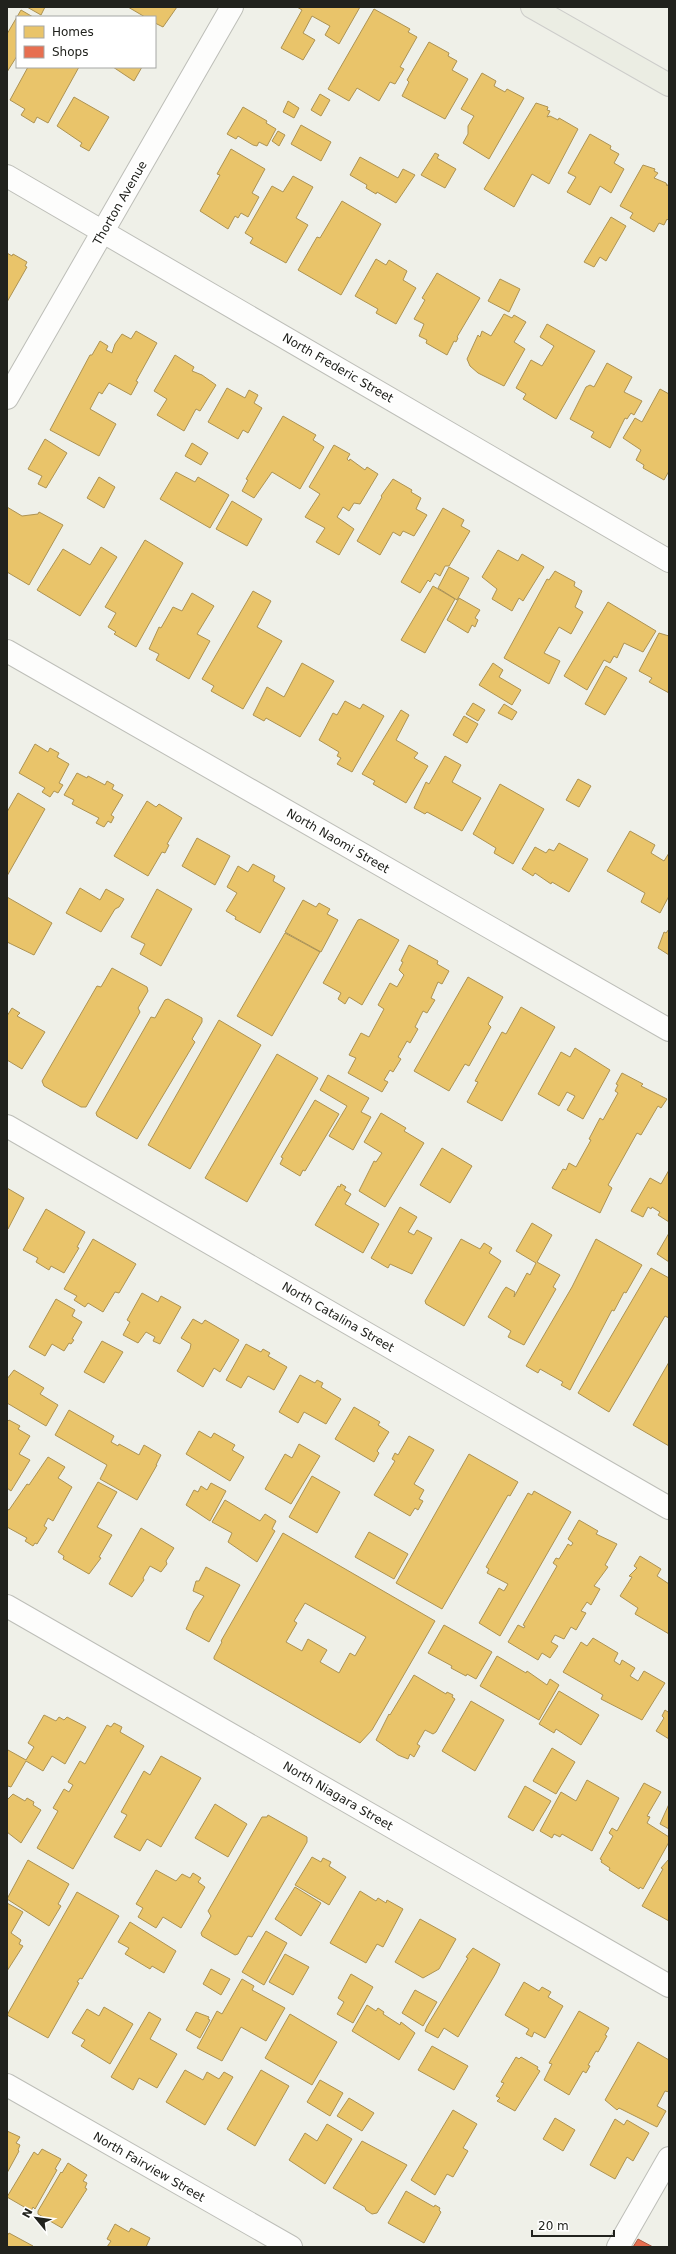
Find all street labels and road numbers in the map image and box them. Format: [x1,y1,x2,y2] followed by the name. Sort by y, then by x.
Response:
[90,158,150,249] street label: Thorton Avenue
[280,331,396,406] street label: North Frederic Street
[284,806,392,876] street label: North Naomi Street
[279,1279,397,1355] street label: North Catalina Street
[281,1759,396,1833] street label: North Niagara Street
[91,2129,208,2205] street label: North Fairview Street

